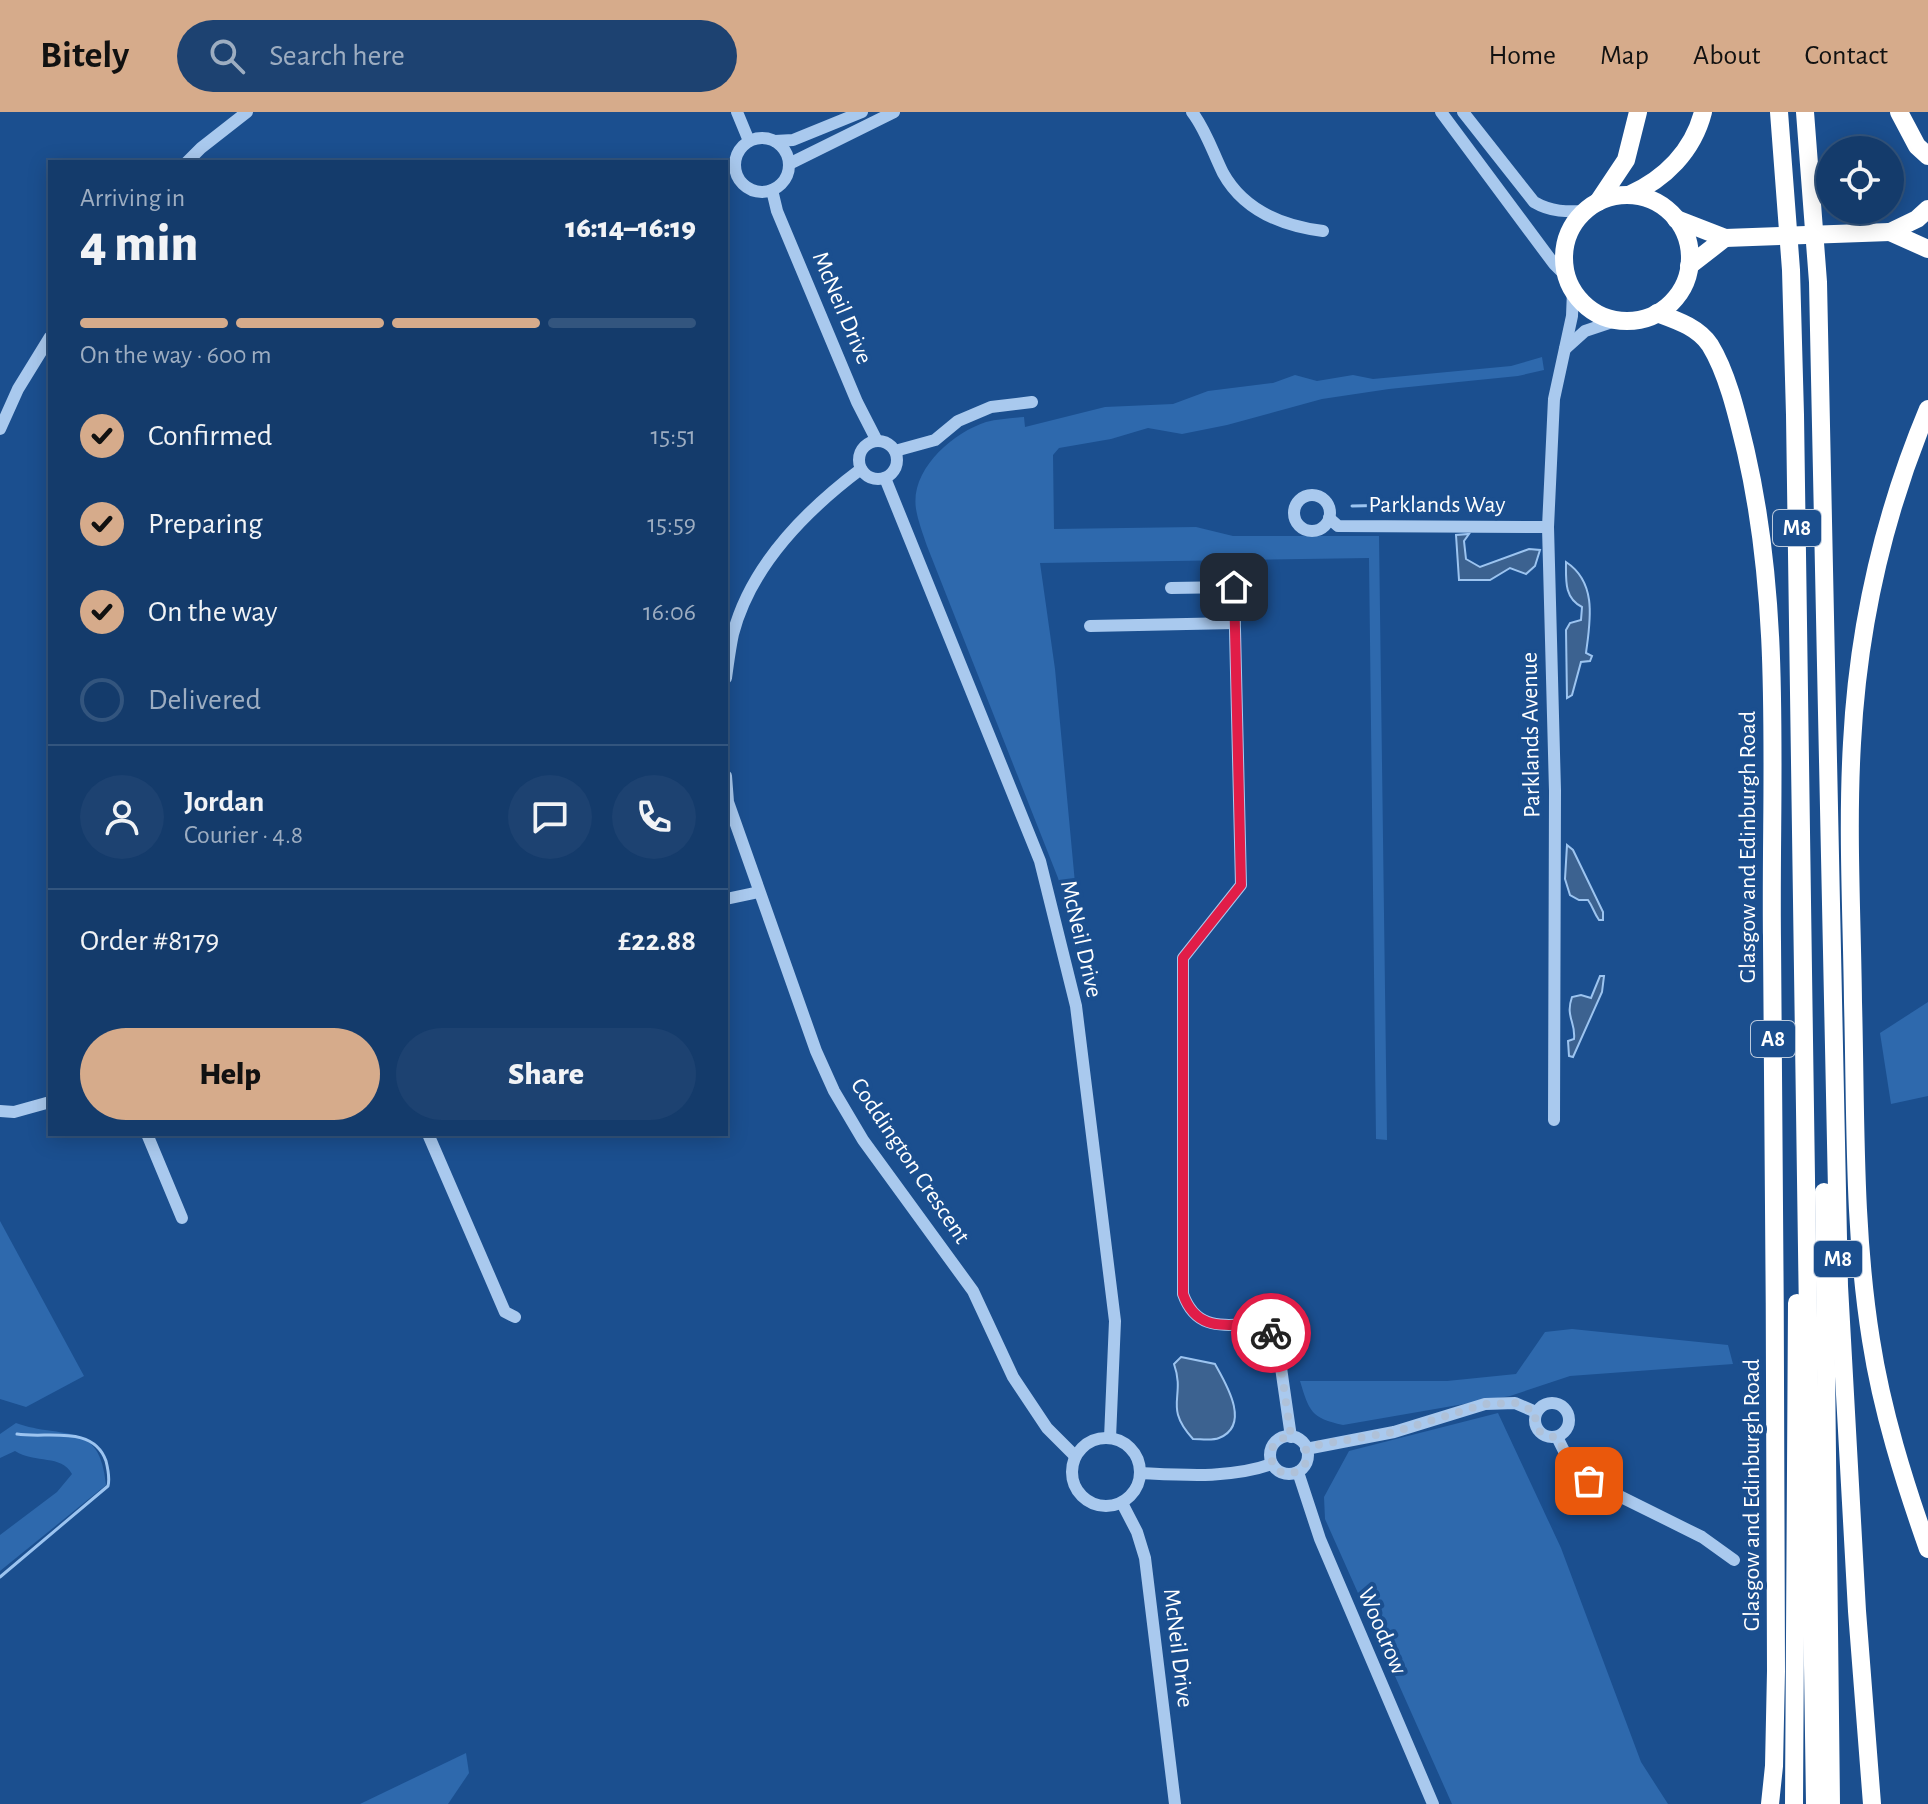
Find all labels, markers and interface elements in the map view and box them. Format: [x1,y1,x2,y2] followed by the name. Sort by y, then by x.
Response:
[177,20,737,92] search box
[205,34,249,78] icon: search
[40,37,129,75] text: Bitely
[269,41,405,71] text: Search here
[1489,42,1556,70] text: Home
[1600,42,1649,70] text: Map
[1693,42,1761,70] text: About
[1805,42,1888,70] text: Contact
[1816,136,1904,224] map controls
[1816,136,1904,224] button: locate
[80,185,185,211] text: Arriving in
[565,213,696,243] text: 16:14–16:19
[80,218,198,270] text: 4 min
[808,248,876,368] street label: McNeil Drive
[80,342,272,368] text: On the way · 600 m
[80,414,124,458] icon: check
[148,421,272,451] text: Confirmed
[650,423,696,449] text: 15:51
[1368,493,1506,517] street label: Parklands Way
[80,502,124,546] icon: check
[148,509,263,539] text: Preparing
[1773,510,1821,546] road number: M8
[647,511,696,537] text: 15:59
[1200,553,1268,621] pin
[1212,565,1256,609] icon: home
[80,590,124,634] icon: check
[148,597,277,627] text: On the way
[643,599,696,625] text: 16:06
[1518,652,1544,818] street label: Parklands Avenue
[148,685,261,715] text: Delivered
[1736,711,1760,983] street label: Glasgow and Edinburgh Road
[80,775,164,859] button: person
[508,775,592,859] button: chat
[612,775,696,859] button: phone
[184,787,264,817] text: Jordan
[184,822,303,848] text: Courier · 4.8
[1056,878,1106,1000] street label: McNeil Drive
[80,926,219,956] text: Order #8179
[618,926,696,956] text: £22.88
[1751,1021,1795,1057] road number: A8
[80,1028,380,1120] button: Help
[396,1028,696,1120] button: Share
[846,1074,974,1248] street label: Coddington Crescent
[1814,1241,1862,1277] road number: M8
[1231,1293,1311,1373] courier
[1249,1311,1293,1355] icon: bike
[1740,1359,1764,1631] street label: Glasgow and Edinburgh Road
[1555,1447,1623,1515] pin
[1567,1459,1611,1503] icon: bag
[1353,1584,1411,1678] street label: Woodrow
[1159,1587,1197,1709] street label: McNeil Drive

